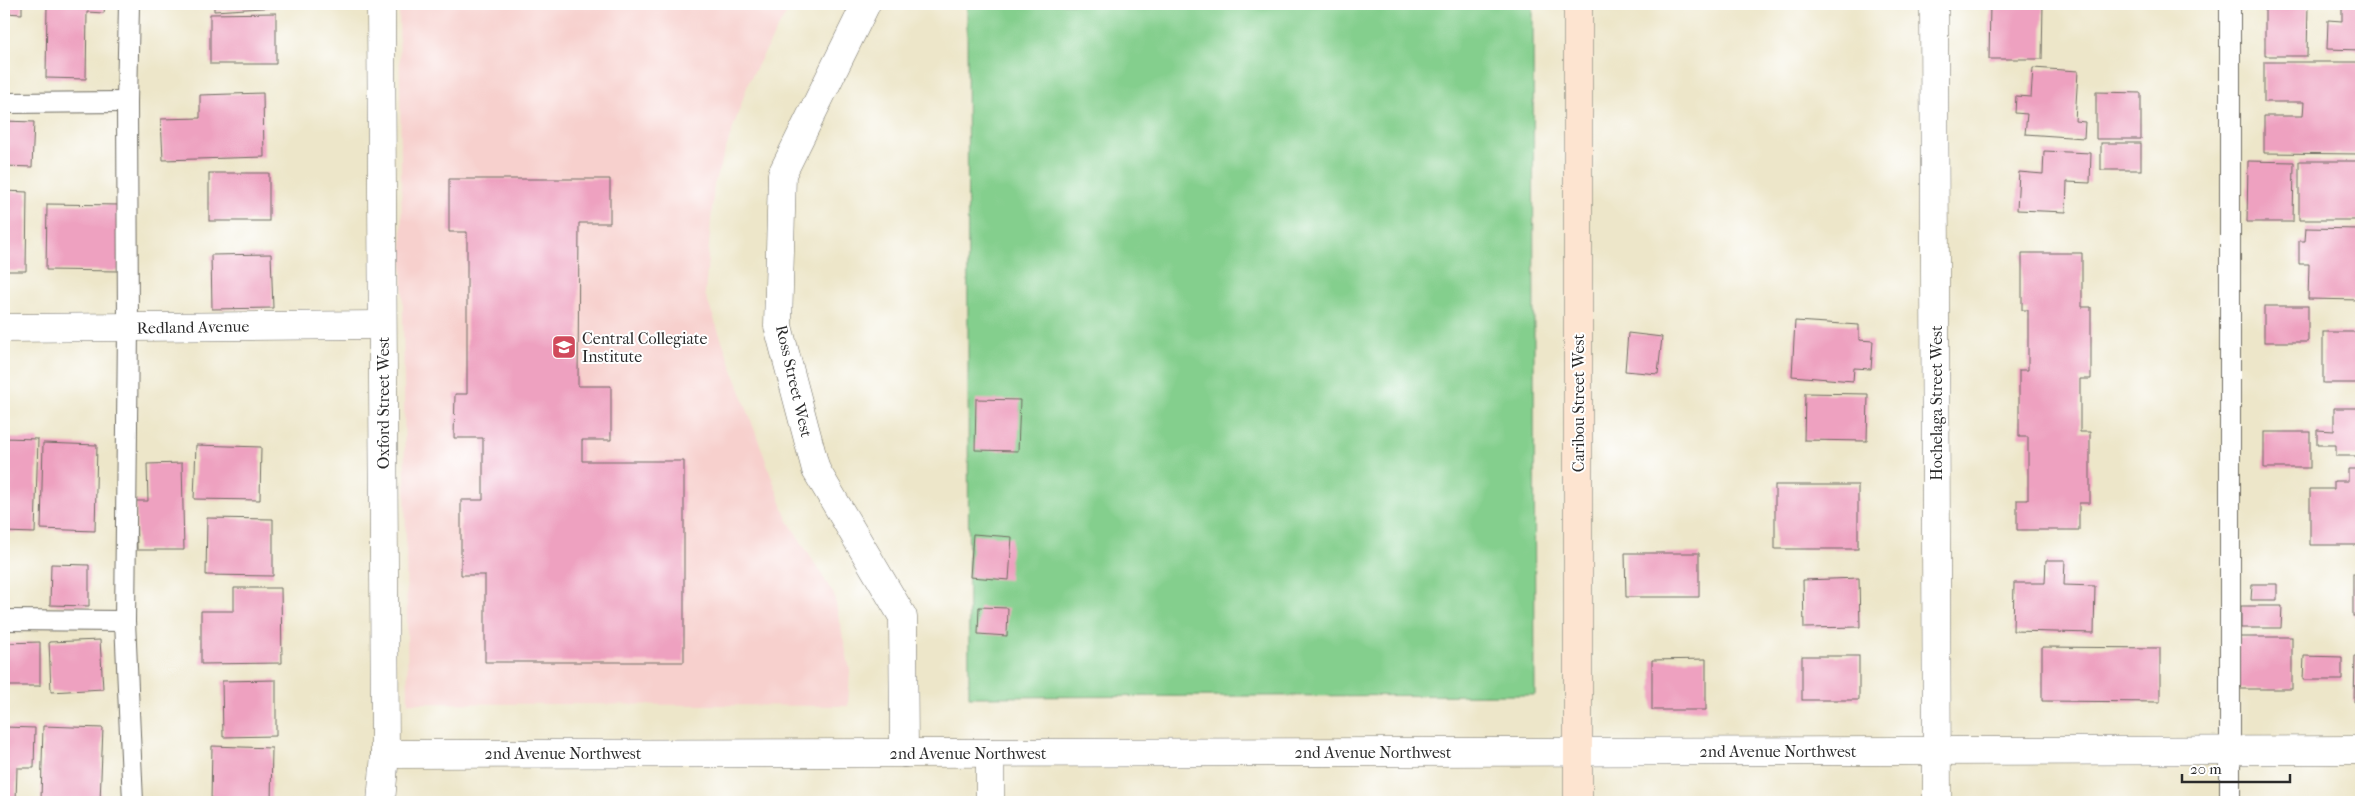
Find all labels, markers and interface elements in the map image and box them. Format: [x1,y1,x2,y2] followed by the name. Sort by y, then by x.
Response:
[136,317,250,337] street label: Redland Avenue
[772,323,816,439] street label: Ross Street West
[1927,325,1946,481] street label: Hochelaga Street West
[582,329,708,366] place label: Central Collegiate Institute
[551,334,577,360] school or university icon: Central Collegiate Institute
[1569,334,1588,472] street label: Caribou Street West
[374,336,393,469] street label: Oxford Street West
[1700,742,1857,761] street label: 2nd Avenue Northwest
[1295,743,1452,762] street label: 2nd Avenue Northwest
[485,744,642,763] street label: 2nd Avenue Northwest
[890,744,1047,763] street label: 2nd Avenue Northwest
[2182,751,2290,783] scale bar
[2190,760,2222,778] text: 20 m

